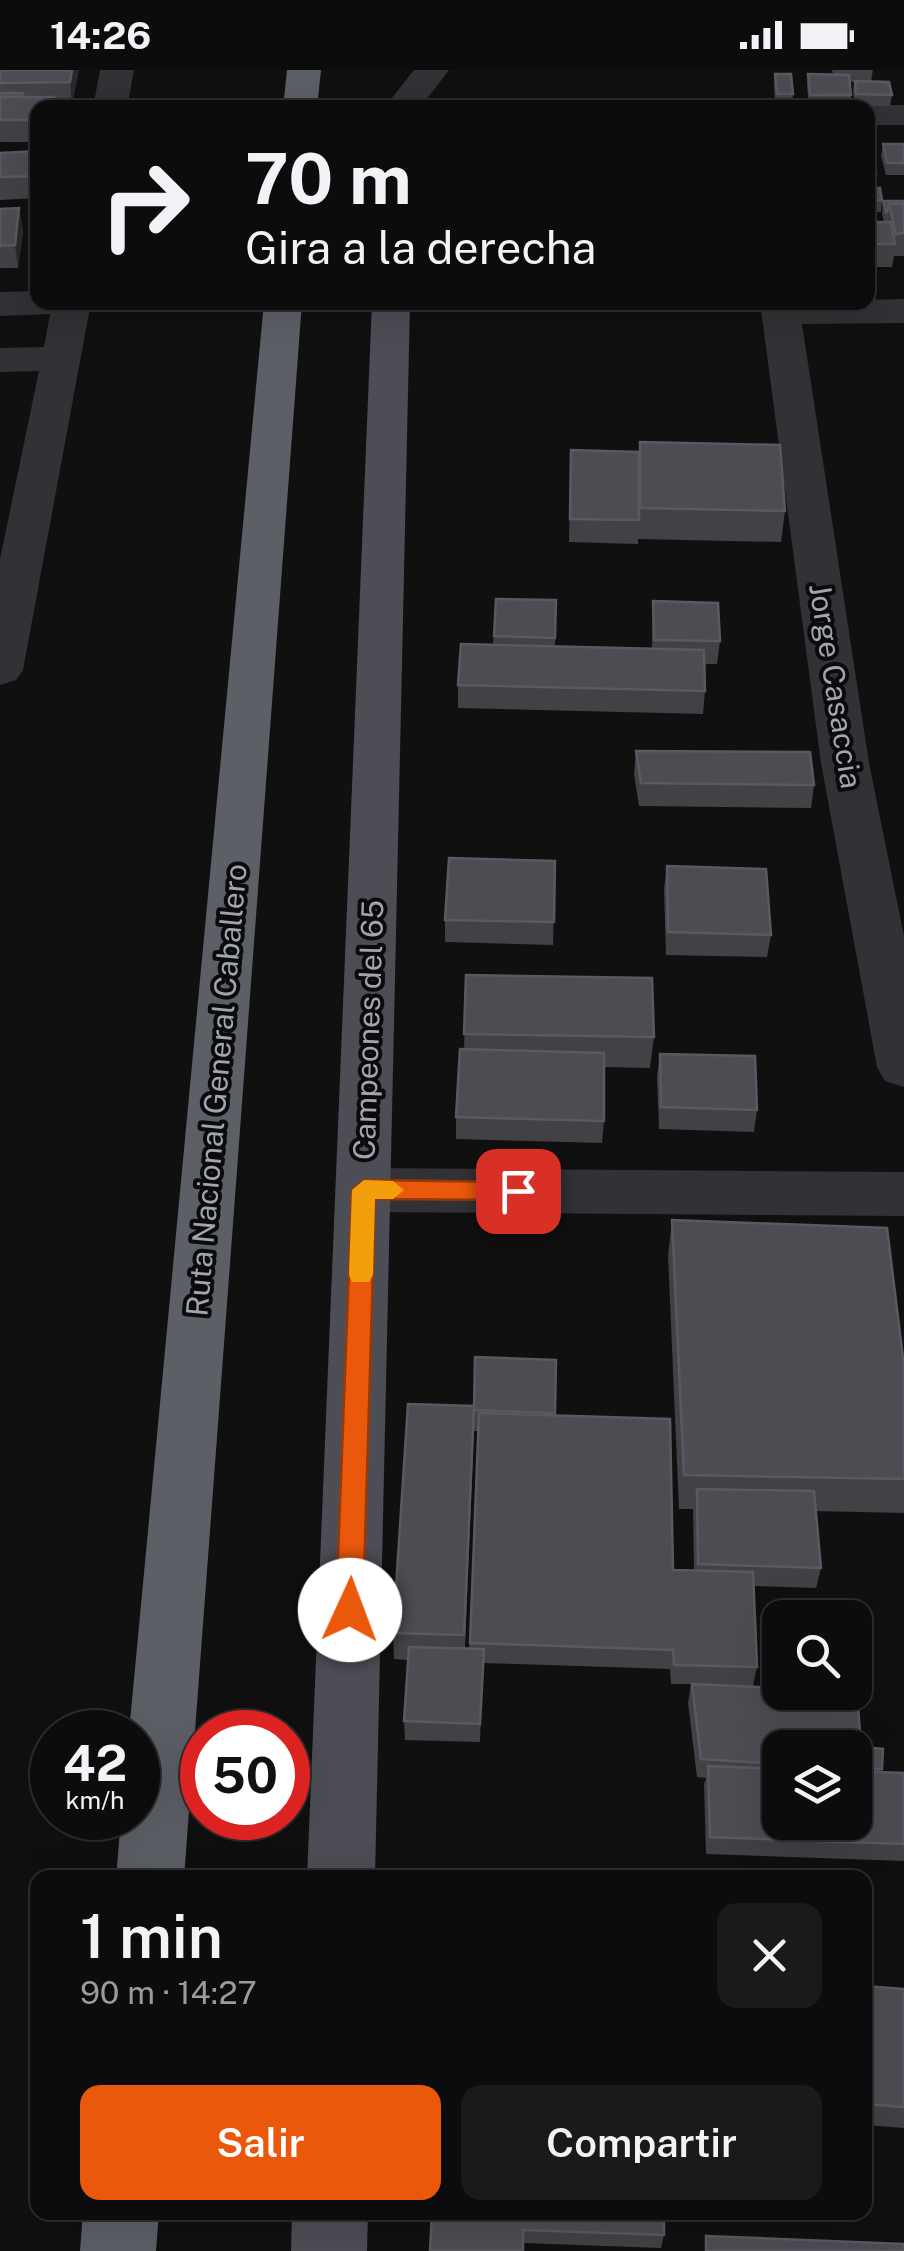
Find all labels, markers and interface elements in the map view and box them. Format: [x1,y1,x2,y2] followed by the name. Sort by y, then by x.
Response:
[50,13,151,58] text: 14:26
[245,137,412,220] text: 70 m
[80,140,210,270] icon: right
[245,221,596,274] text: Gira a la derecha
[802,581,870,791] street label: Jorge Casaccia
[178,862,254,1318] street label: Ruta Nacional General Caballero
[345,899,391,1161] street label: Campeones del 65
[476,1149,561,1234] pin
[491,1164,546,1219] icon: arrive
[298,1558,402,1662] position arrow
[762,1600,872,1840] map controls
[762,1600,872,1710] button: search
[180,1710,310,1840] speed limit sign: 50
[762,1730,872,1840] button: layers
[63,1733,127,1792] text: 42
[66,1785,124,1815] text: km/h
[80,1901,223,1972] text: 1 min
[717,1903,822,2008] button: close
[80,1974,257,2011] text: 90 m · 14:27
[80,2085,441,2200] button: Salir
[461,2085,822,2200] button: Compartir

